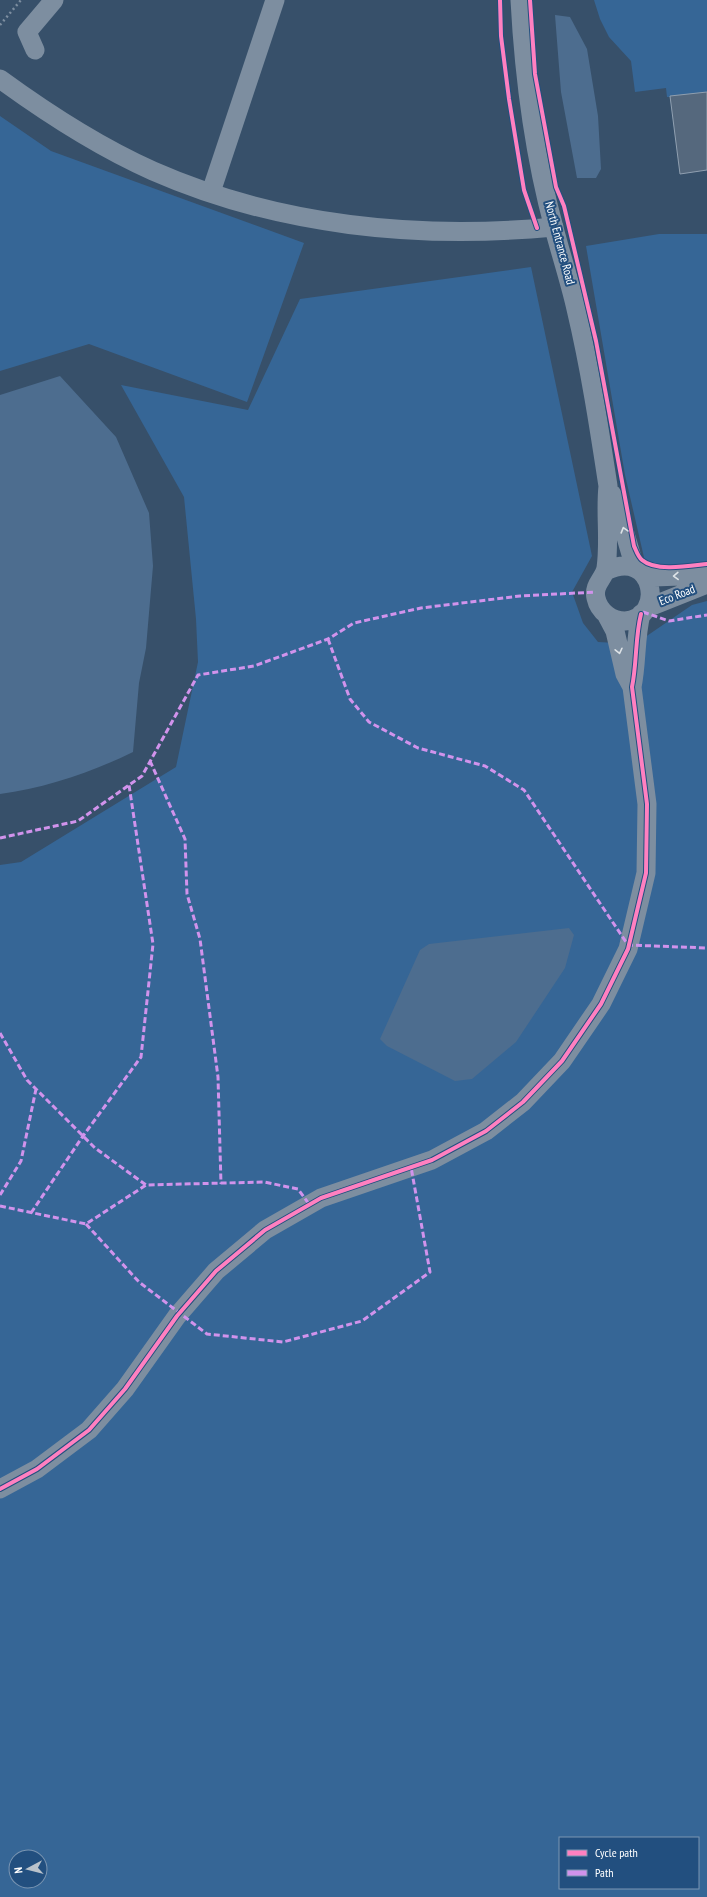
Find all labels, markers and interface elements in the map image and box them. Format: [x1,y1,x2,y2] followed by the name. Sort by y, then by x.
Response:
[542,200,579,286] street label: North Entrance Road
[620,527,629,534] one-way arrow
[672,572,678,580] one-way arrow
[657,581,697,608] street label: Eco Road
[615,648,623,654] one-way arrow
[559,1837,699,1889] legend
[595,1845,638,1860] text: Cycle path
[8,1849,48,1889] north arrow
[595,1865,613,1880] text: Path
[11,1866,25,1874] text: N

